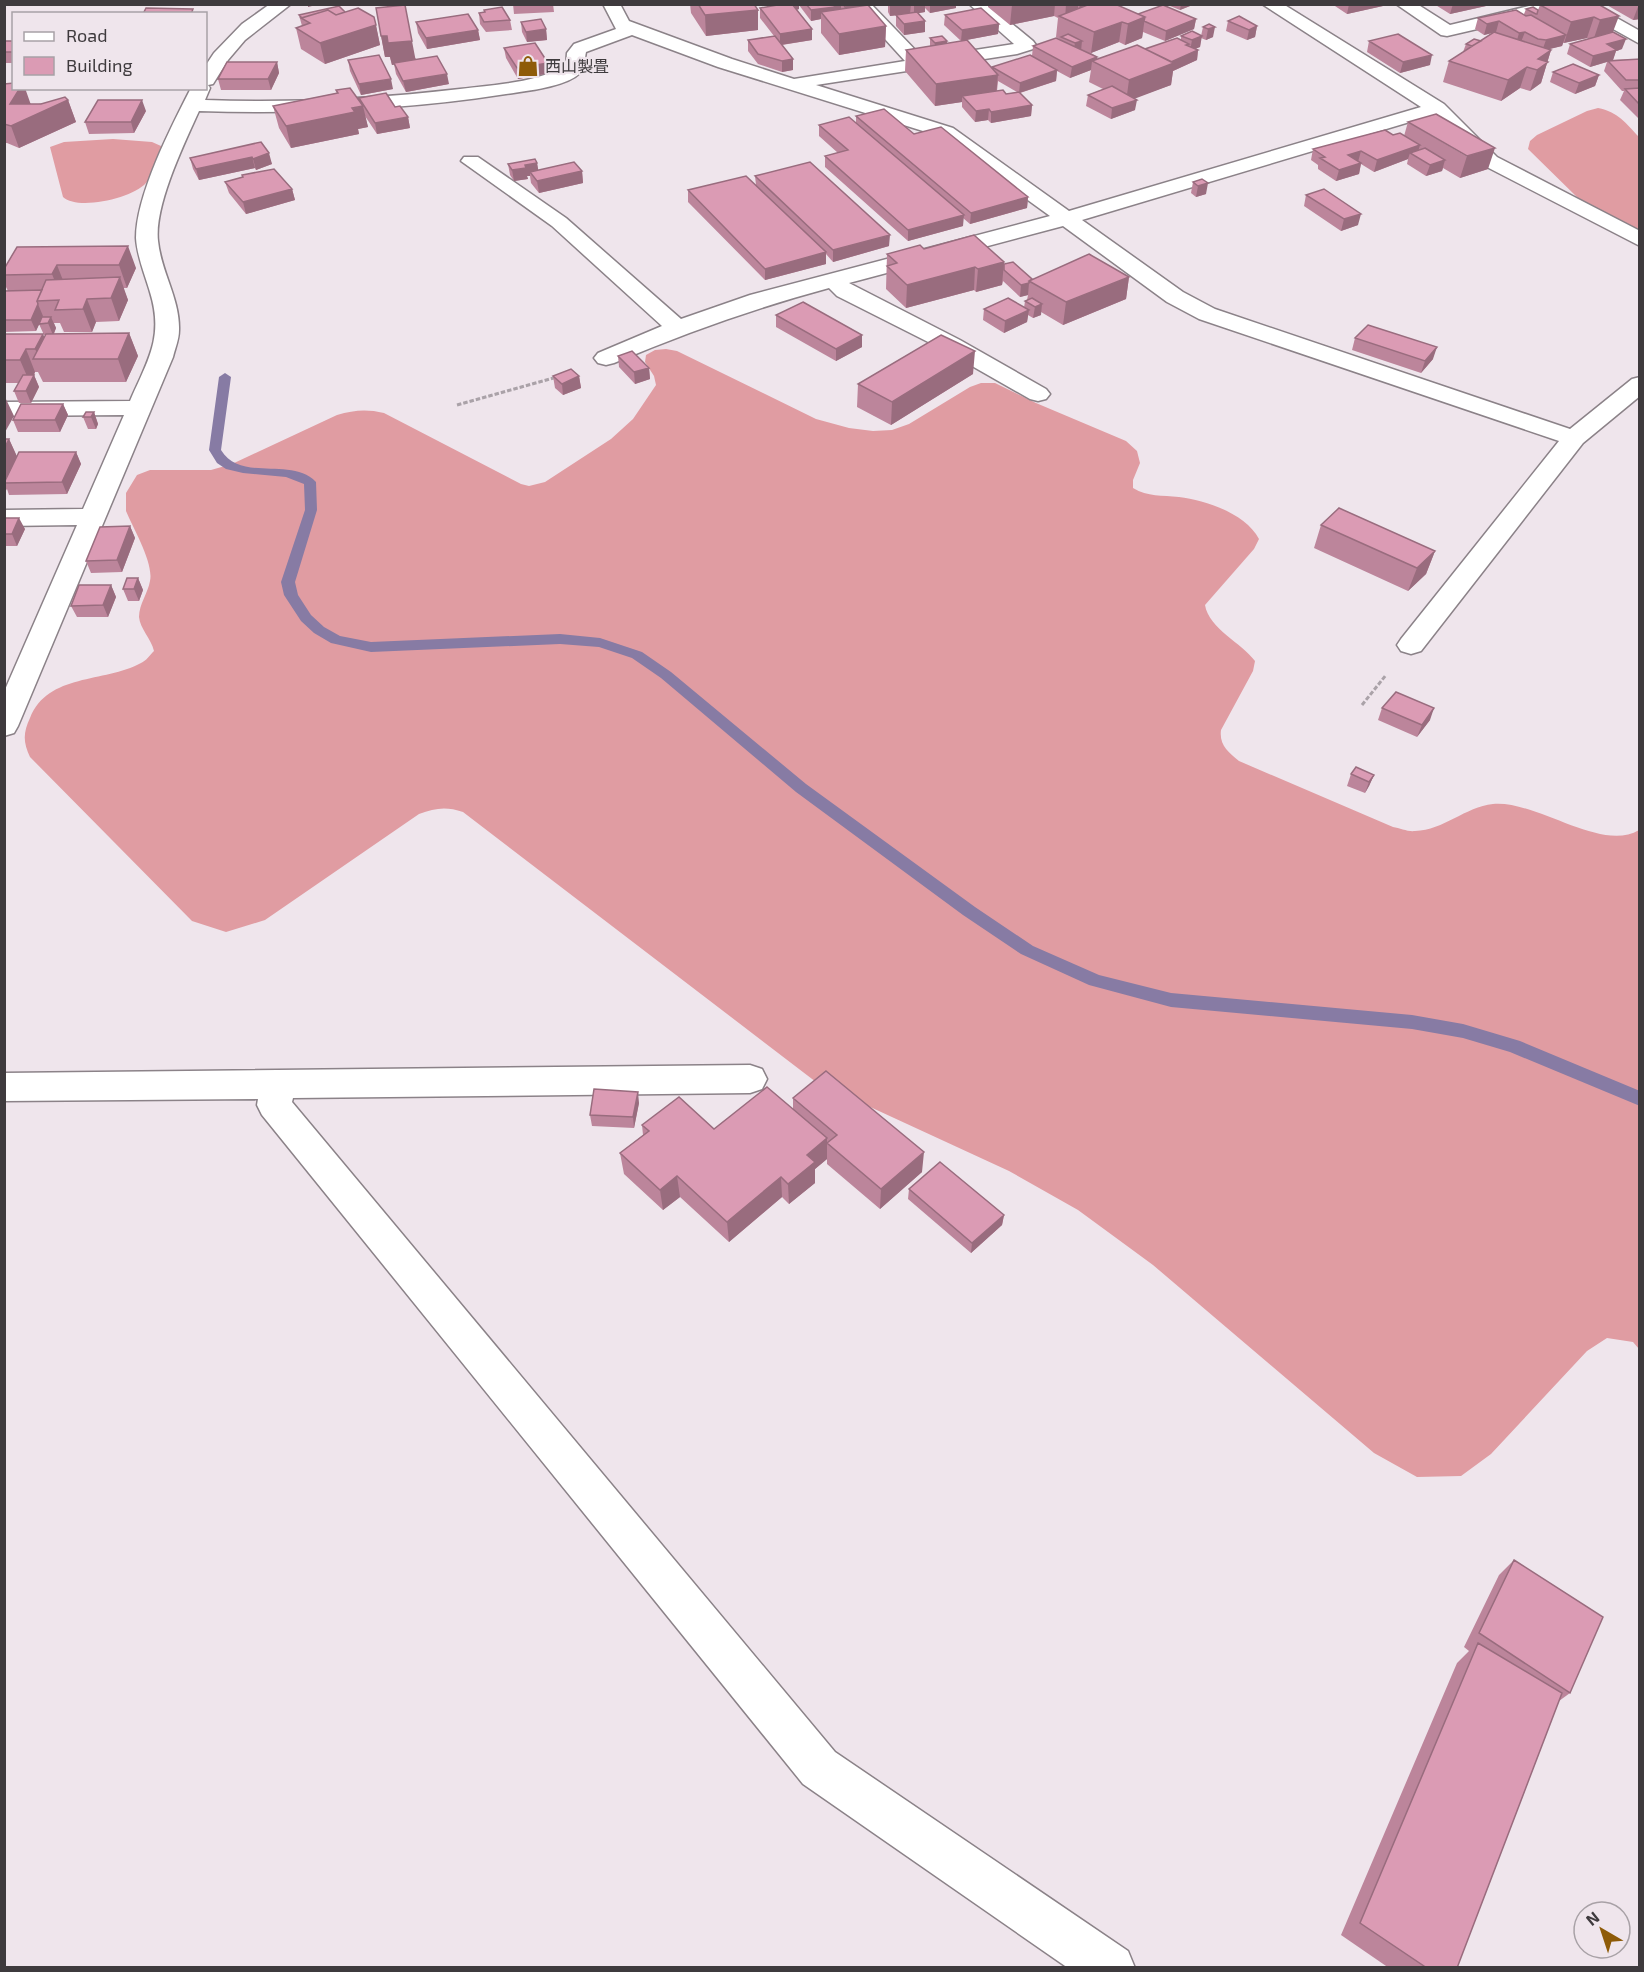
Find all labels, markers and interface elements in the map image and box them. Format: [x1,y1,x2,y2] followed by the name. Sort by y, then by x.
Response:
[12,12,207,90] legend
[66,24,107,46] text: Road
[66,54,133,76] text: Building
[516,54,540,78] shop icon: 西山製畳
[545,56,609,75] place label: 西山製畳
[1572,1900,1632,1960] north arrow
[1582,1907,1603,1929] text: N

